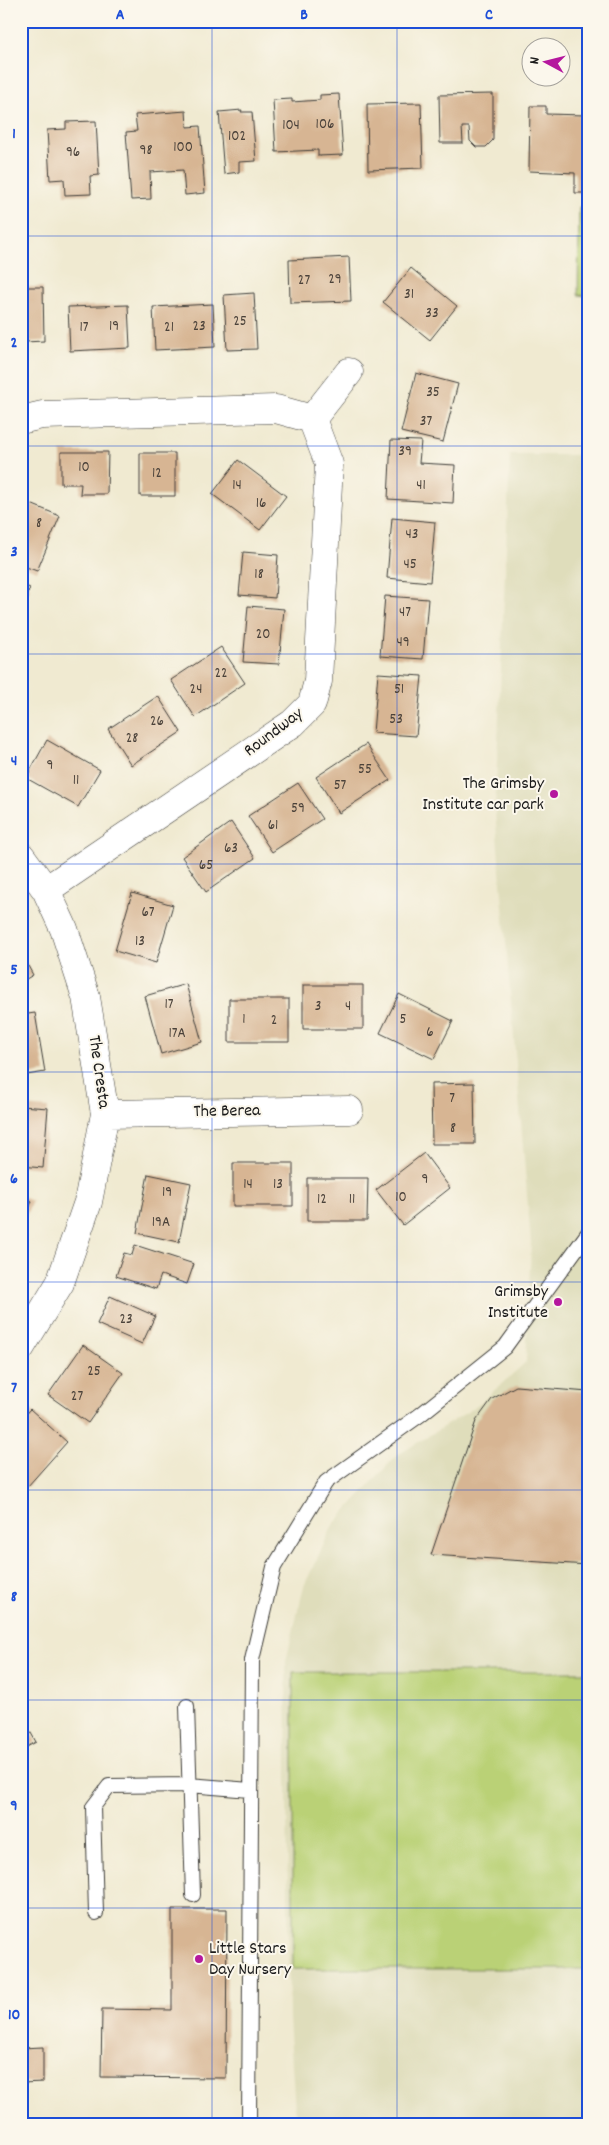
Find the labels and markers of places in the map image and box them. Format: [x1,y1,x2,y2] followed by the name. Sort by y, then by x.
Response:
[422,772,545,818] place label: The Grimsby Institute car park
[548,788,560,800] marker: The Grimsby Institute car park
[488,1280,549,1326] place label: Grimsby Institute
[552,1296,564,1308] marker: Grimsby Institute
[209,1937,292,1983] place label: Little Stars Day Nursery
[193,1953,205,1965] marker: Little Stars Day Nursery

